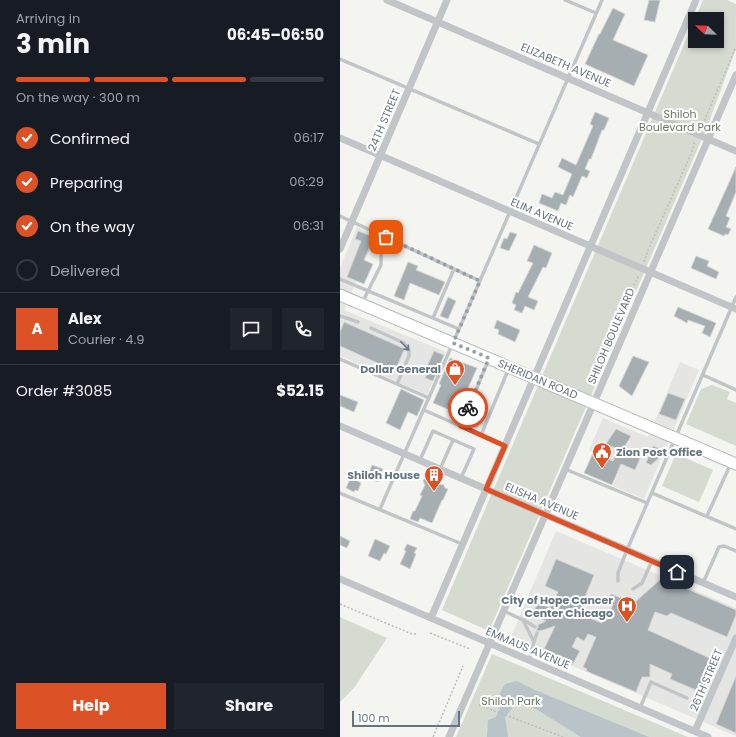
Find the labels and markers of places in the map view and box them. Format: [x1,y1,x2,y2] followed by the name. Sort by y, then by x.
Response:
[369,220,403,254] pin
[444,358,466,386] shop icon: Dollar General
[360,361,441,377] place label: Dollar General
[591,441,613,469] public building icon: Zion Post Office
[616,444,703,460] place label: Zion Post Office
[423,464,445,492] building icon: Shiloh House
[347,467,420,483] place label: Shiloh House
[660,555,694,589] pin
[501,592,613,621] place label: City of Hope Cancer Center Chicago
[616,595,638,623] hospital icon: City of Hope Cancer Center Chicago

